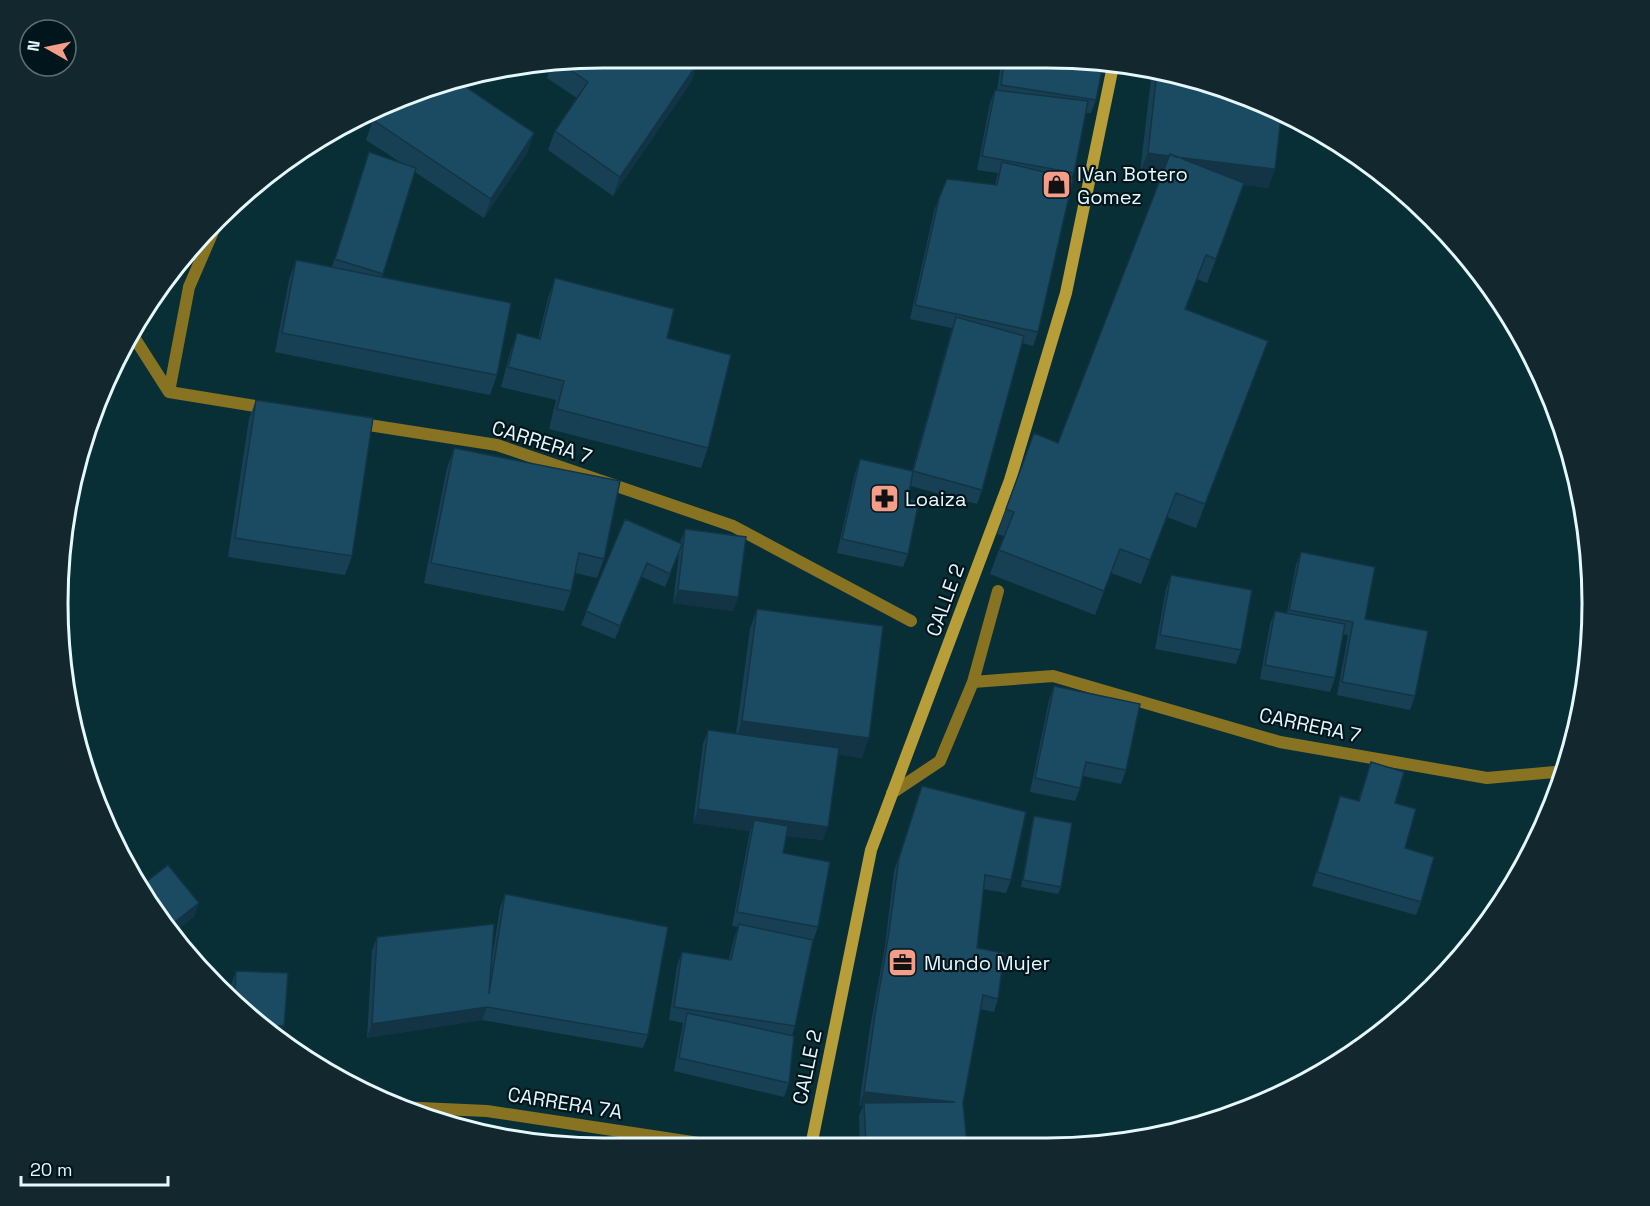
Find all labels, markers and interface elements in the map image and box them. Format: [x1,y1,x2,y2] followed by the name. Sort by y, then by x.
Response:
[18,18,78,78] north arrow
[22,39,45,53] text: N
[1077,161,1188,210] place label: IVan Botero Gomez
[1040,169,1072,201] shop icon: IVan Botero Gomez
[489,414,595,470] street label: CARRERA 7
[868,483,900,515] pharmacy icon: Loaiza
[905,486,966,512] place label: Loaiza
[920,560,970,640] street label: CALLE 2
[1257,702,1363,748] street label: CARRERA 7
[887,947,919,979] office icon: Mundo Mujer
[924,950,1050,976] place label: Mundo Mujer
[786,1027,828,1107] street label: CALLE 2
[506,1081,625,1125] street label: CARRERA 7A
[21,1149,168,1187] scale bar
[30,1158,73,1181] text: 20 m

